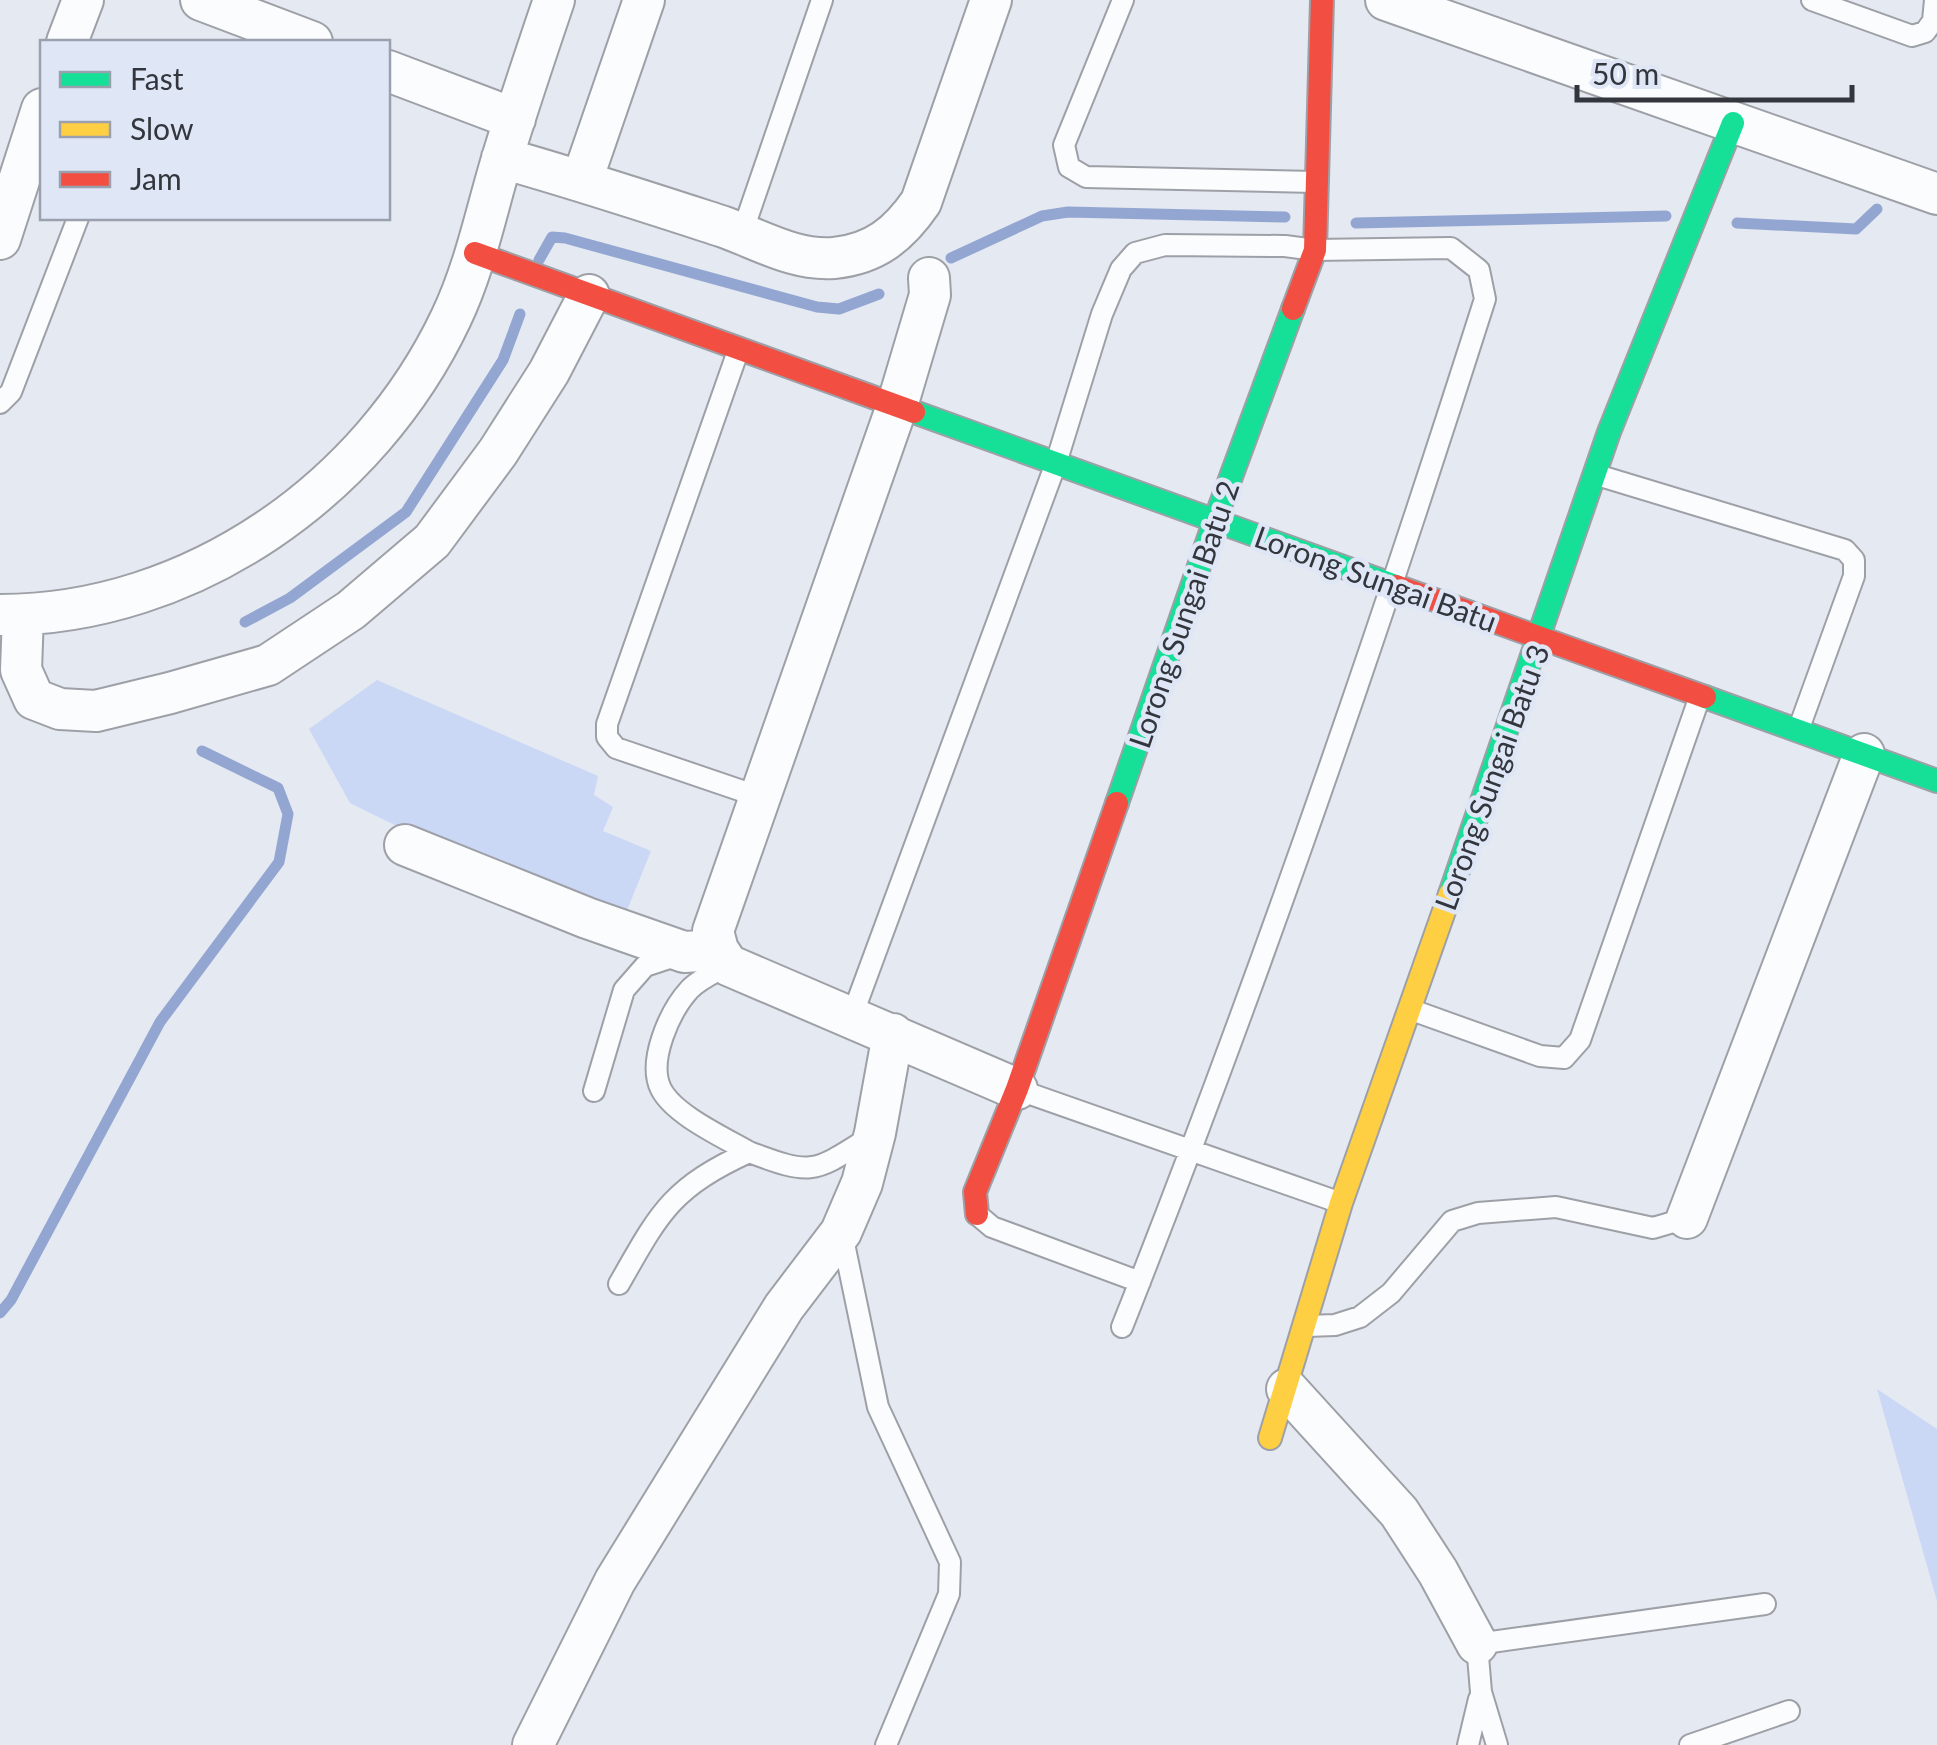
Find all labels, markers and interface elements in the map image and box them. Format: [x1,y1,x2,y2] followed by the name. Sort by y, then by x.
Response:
[40,40,390,220] legend
[1577,40,1852,102] scale bar
[1592,55,1659,91] text: 50 m
[130,60,184,96] text: Fast
[130,110,194,146] text: Slow
[130,160,182,196] text: Jam
[1120,476,1246,752] street label: Lorong Sungai Batu 2
[1250,518,1502,638] street label: Lorong Sungai Batu
[1426,639,1556,915] street label: Lorong Sungai Batu 3

